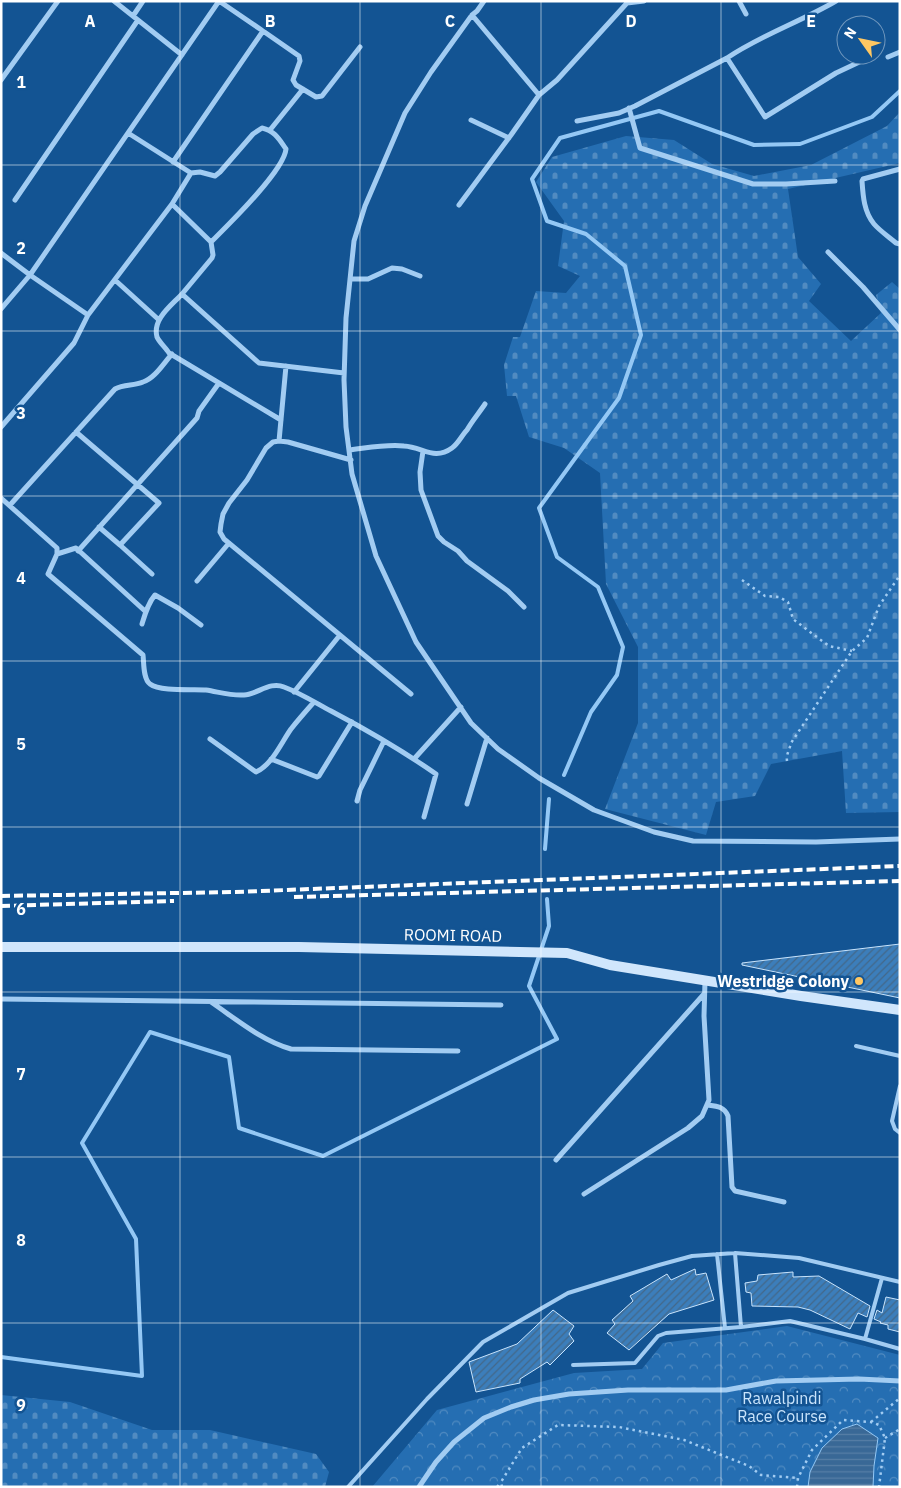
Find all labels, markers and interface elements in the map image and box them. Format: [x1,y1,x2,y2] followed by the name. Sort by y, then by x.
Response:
[85,11,96,31] text: A
[265,11,276,31] text: B
[445,11,455,31] text: C
[625,11,637,31] text: D
[806,11,816,31] text: E
[836,15,886,65] north arrow
[840,24,860,42] text: N
[16,72,26,92] text: 1
[16,238,26,258] text: 2
[16,403,26,423] text: 3
[16,568,26,588] text: 4
[16,734,26,754] text: 5
[16,899,26,919] text: 6
[404,924,502,946] street label: ROOMI ROAD
[717,971,849,991] place label: Westridge Colony
[853,975,865,987] marker: Westridge Colony
[16,1064,26,1084] text: 7
[16,1230,26,1250] text: 8
[737,1388,827,1426] park label: Rawalpindi Race Course
[16,1395,26,1415] text: 9

